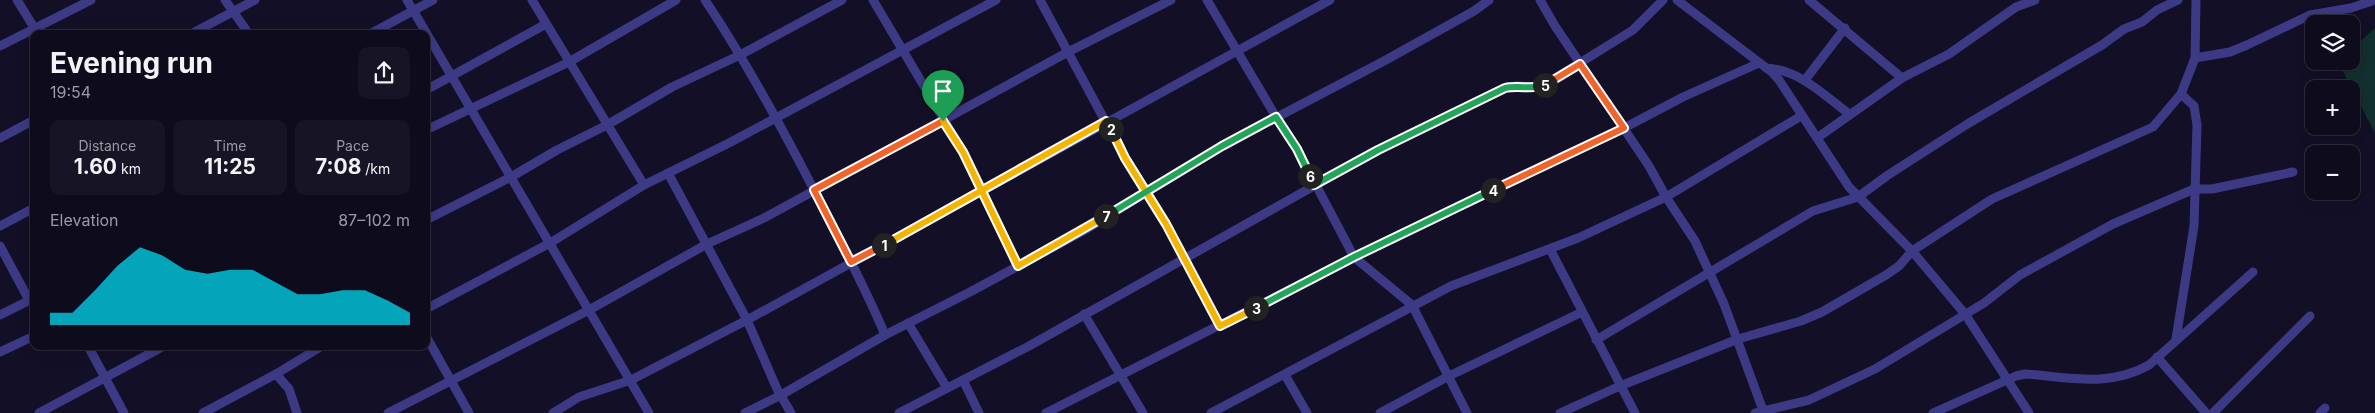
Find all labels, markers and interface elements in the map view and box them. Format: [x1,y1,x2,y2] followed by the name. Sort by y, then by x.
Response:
[2305,15,2360,200] map controls
[2305,15,2360,70] button: layers
[50,46,213,80] text: Evening run
[358,47,410,99] button: share
[922,70,964,121] pin
[1532,72,1558,98] pin: 5
[929,77,957,105] icon: arrive
[1541,77,1550,94] text: 5
[2305,80,2360,135] button: +
[50,82,91,102] text: 19:54
[1098,116,1124,142] pin: 2
[1107,121,1116,138] text: 2
[78,137,136,154] text: Distance
[214,137,246,154] text: Time
[336,137,369,154] text: Pace
[2305,145,2360,200] button: −
[74,154,117,179] text: 1.60
[204,154,256,179] text: 11:25
[315,154,361,179] text: 7:08
[117,160,141,177] text: km
[361,160,390,177] text: /km
[1298,164,1322,188] pin: 6
[1306,168,1315,185] text: 6
[1480,178,1506,202] pin: 4
[1489,182,1498,199] text: 4
[1094,204,1118,228] pin: 7
[1102,208,1111,225] text: 7
[50,210,119,230] text: Elevation
[338,210,410,230] text: 87–102 m
[872,232,896,258] pin: 1
[881,237,888,254] text: 1
[1244,296,1268,320] pin: 3
[1252,300,1261,317] text: 3

